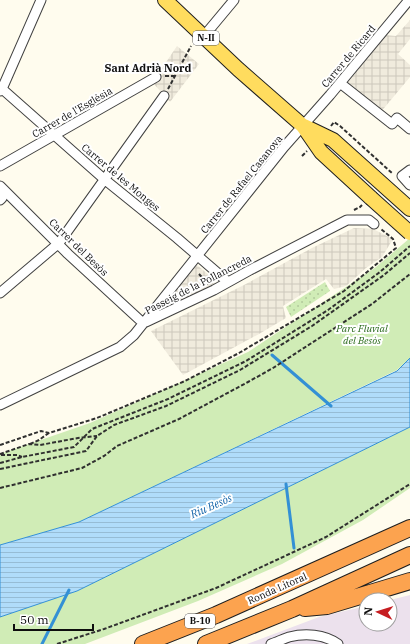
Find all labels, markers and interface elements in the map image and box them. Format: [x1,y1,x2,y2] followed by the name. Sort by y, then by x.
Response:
[318,22,378,90] street label: Carrer de Ricard
[193,31,219,45] road number: N-II
[105,61,191,75] district label: Sant Adrià Nord
[30,84,115,141] street label: Carrer de l'Església
[198,132,286,236] street label: Carrer de Rafael Casanova
[79,141,163,214] street label: Carrer de les Monges
[46,216,111,279] street label: Carrer del Besòs
[143,252,254,317] street label: Passeig de la Pollancreda
[335,322,388,347] park label: Parc Fluvial del Besòs
[187,490,235,522] water label: Riu Besòs
[245,570,309,607] street label: Ronda Litoral
[358,592,398,632] north arrow
[14,606,93,632] scale bar
[361,606,375,616] text: N
[20,612,49,627] text: 50 m
[185,614,215,628] road number: B-10

